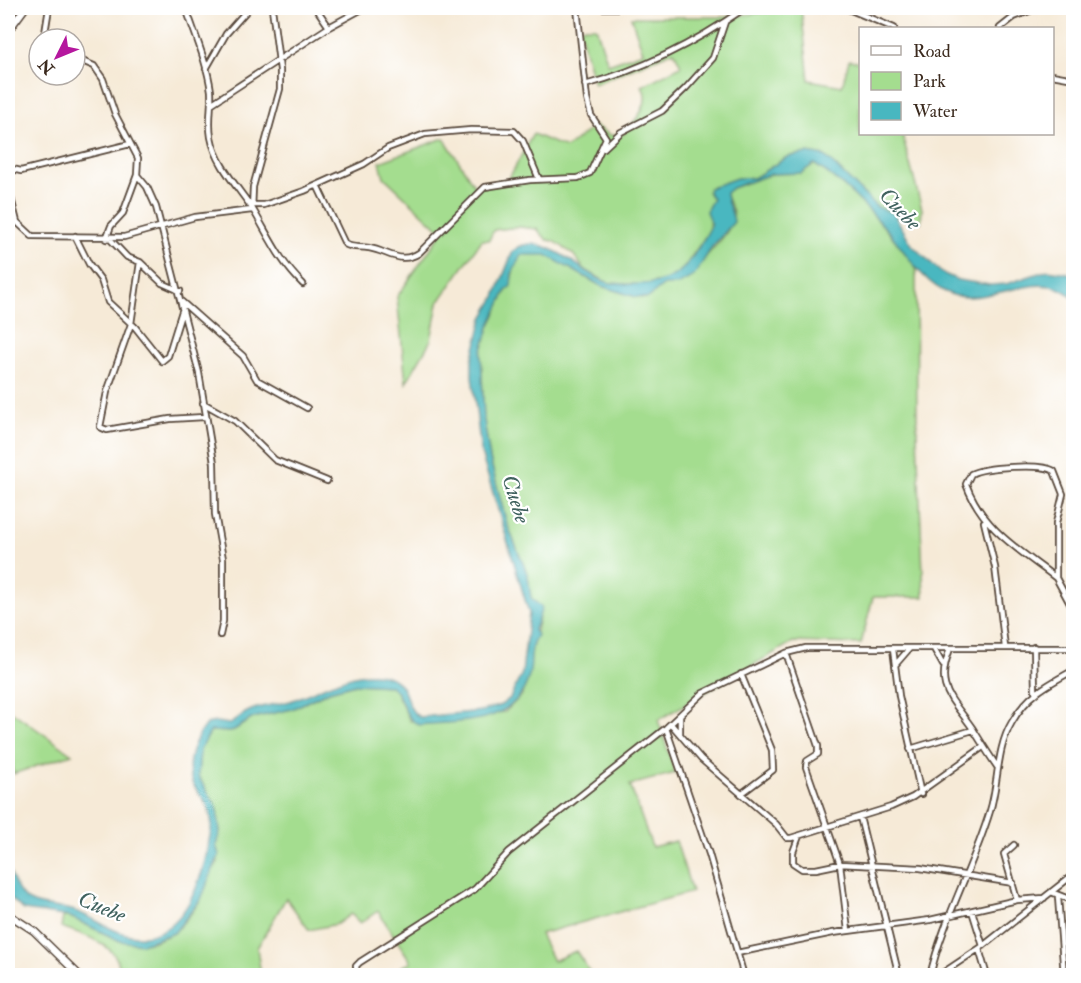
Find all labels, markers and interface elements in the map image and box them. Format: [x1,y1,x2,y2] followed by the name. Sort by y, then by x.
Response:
[27,27,87,87] north arrow
[859,27,1054,135] legend
[913,40,951,63] text: Road
[34,54,60,79] text: N
[913,70,946,93] text: Park
[912,100,957,123] text: Water
[873,182,928,237] water label: Cuebe
[495,471,537,527] water label: Cuebe
[74,885,131,929] water label: Cuebe

